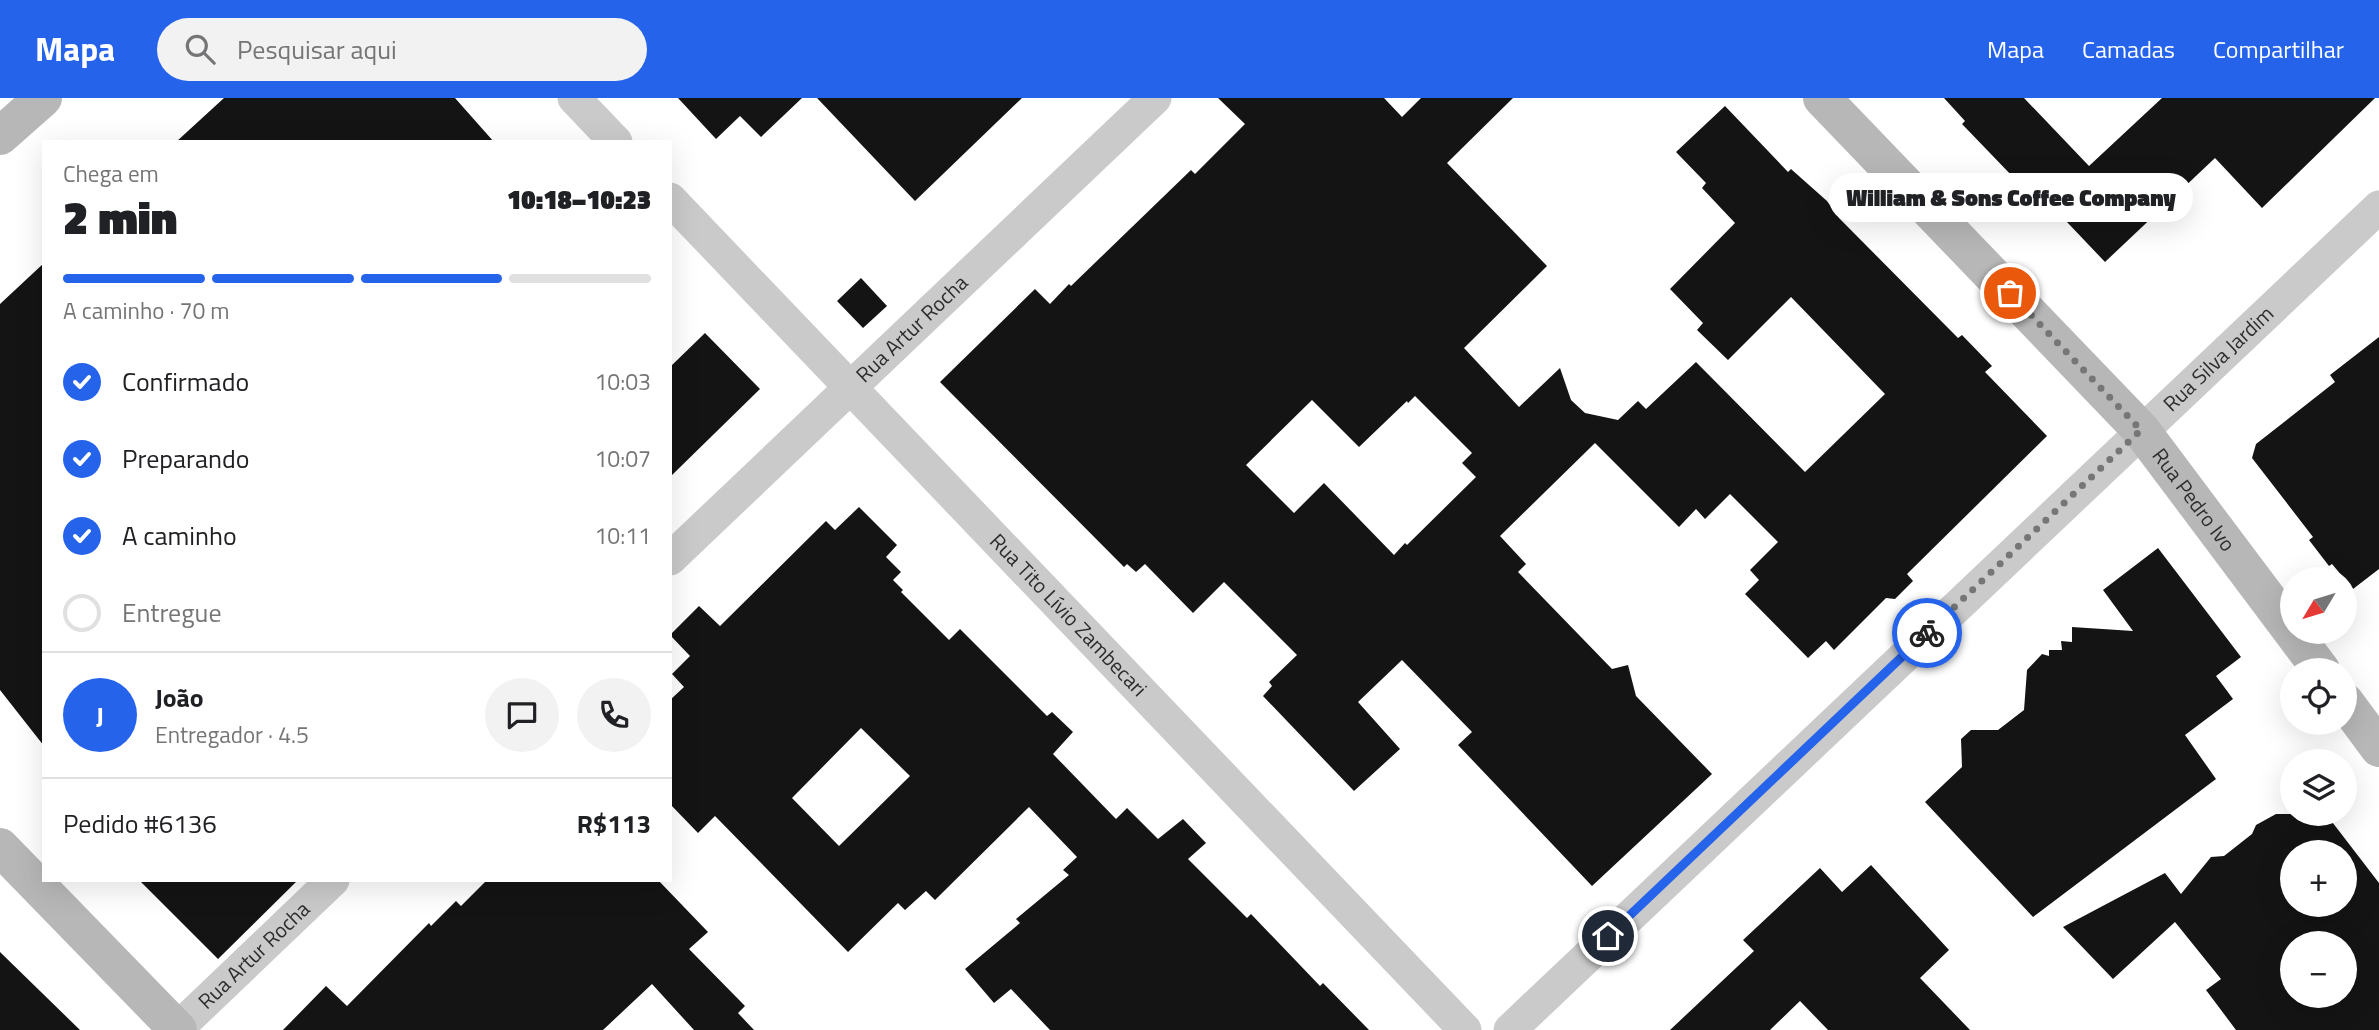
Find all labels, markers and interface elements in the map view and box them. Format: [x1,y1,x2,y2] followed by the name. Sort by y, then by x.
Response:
[157,18,647,81] search box
[35,24,115,74] text: Mapa
[181,30,219,68] icon: search
[237,30,397,69] text: Pesquisar aqui
[1987,31,2044,67] text: Mapa
[2082,31,2175,67] text: Camadas
[2213,31,2344,67] text: Compartilhar
[63,156,159,191] text: Chega em
[1828,174,2192,223] callout: William & Sons Coffee Company
[507,180,651,219] text: 10:18–10:23
[1846,180,2176,215] text: William & Sons Coffee Company
[63,182,177,252] text: 2 min
[1980,263,2040,323] pin
[848,267,975,389] street label: Rua Artur Rocha
[1991,274,2029,312] icon: bag
[63,293,230,328] text: A caminho · 70 m
[2155,298,2281,419] street label: Rua Silva Jardim
[122,362,249,401] text: Confirmado
[63,363,101,401] icon: check
[594,364,651,399] text: 10:03
[122,439,249,478] text: Preparando
[63,440,101,478] icon: check
[594,441,651,476] text: 10:07
[2145,441,2244,558] street label: Rua Pedro Ivo
[122,516,237,555] text: A caminho
[63,517,101,555] icon: check
[594,518,651,553] text: 10:11
[983,526,1155,703] street label: Rua Tito Lívio Zambecari
[2280,567,2357,644] north arrow
[2280,567,2357,1008] map controls
[122,593,222,632] text: Entregue
[1892,598,1962,668] courier
[1908,614,1946,652] icon: bike
[2280,658,2357,735] button: locate
[155,678,204,717] text: João
[485,678,559,752] button: chat
[577,678,651,752] button: phone
[96,696,104,735] text: J
[155,717,309,752] text: Entregador · 4.5
[2280,749,2357,826] button: layers
[63,804,217,843] text: Pedido #6136
[577,804,651,843] text: R$113
[2280,840,2357,917] button: +
[190,893,317,1016] street label: Rua Artur Rocha
[1578,906,1638,966] pin
[1589,917,1627,955] icon: home
[2280,931,2357,1008] button: −

